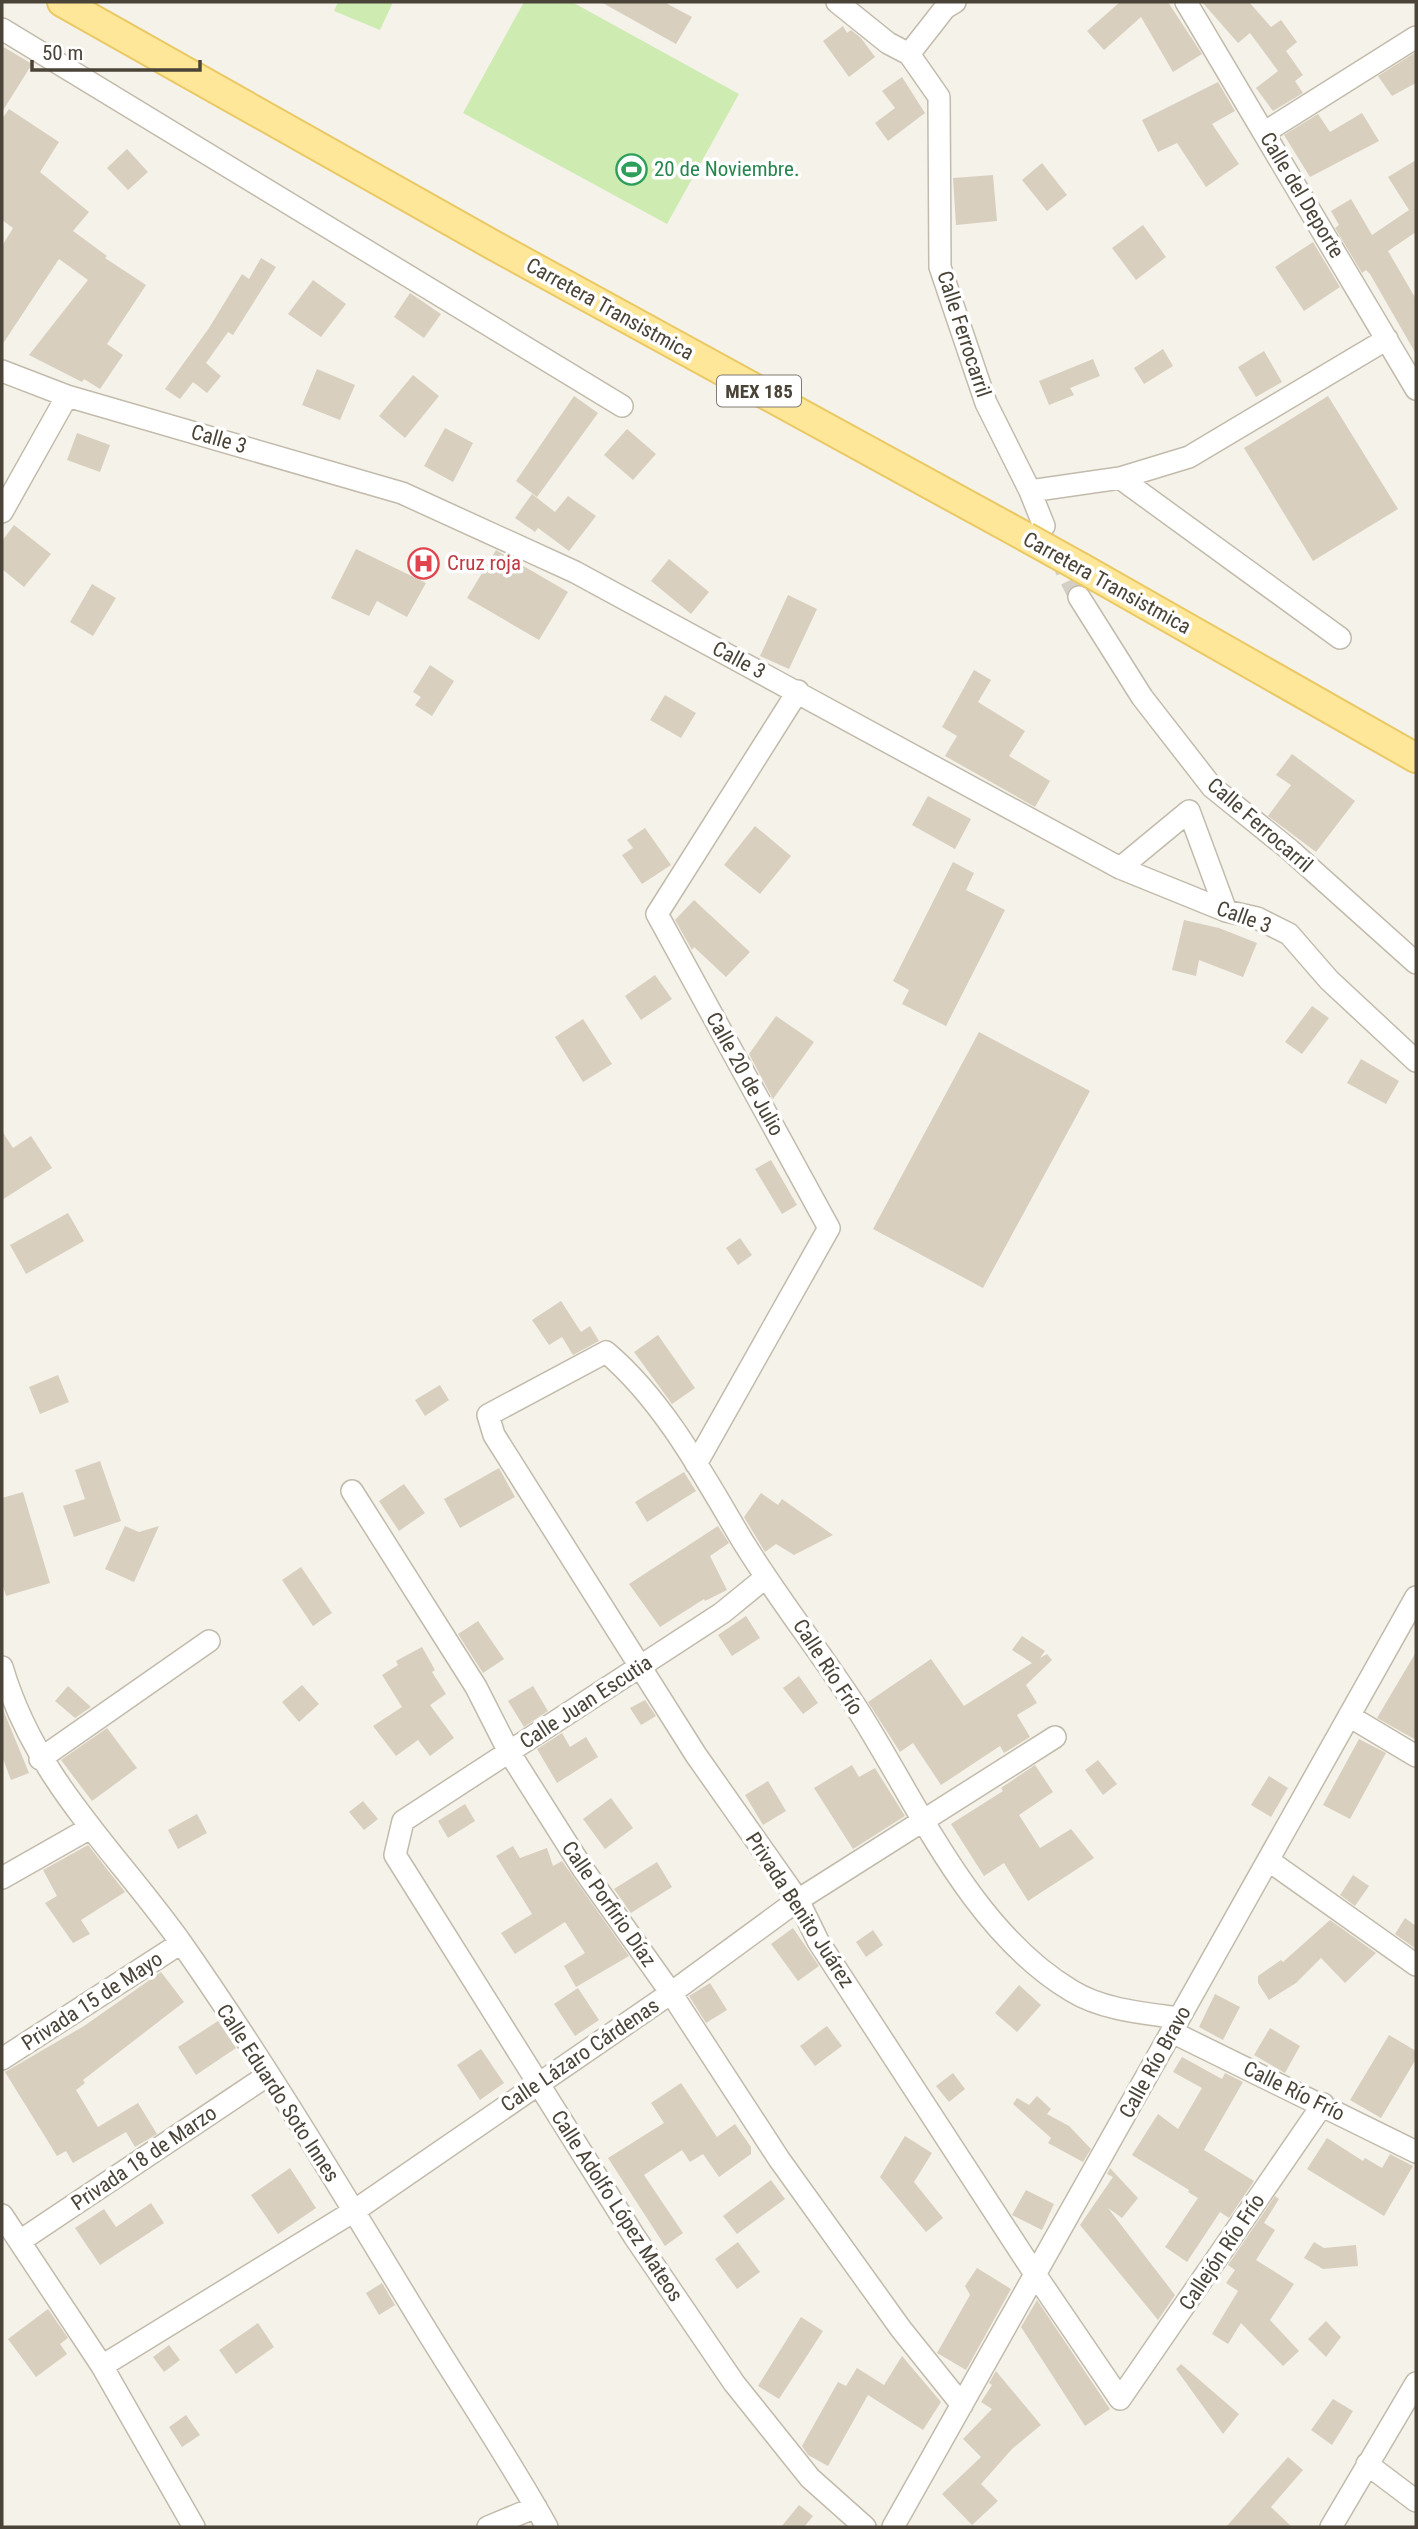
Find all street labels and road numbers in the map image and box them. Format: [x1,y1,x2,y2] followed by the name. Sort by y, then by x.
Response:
[1255,128,1349,262] street label: Calle del Deporte
[522,253,698,365] street label: Carretera Transistmica
[932,268,996,400] street label: Calle Ferrocarril
[717,376,801,406] road number: MEX 185
[188,420,250,458] street label: Calle 3
[1019,527,1195,639] street label: Carretera Transistmica
[708,636,770,684] street label: Calle 3
[1203,773,1317,877] street label: Calle Ferrocarril
[1213,896,1275,938] street label: Calle 3
[701,1008,789,1140] street label: Calle 20 de Julio
[788,1615,868,1719] street label: Calle Río Frío
[515,1650,657,1754] street label: Calle Juan Escutia
[741,1828,859,1992] street label: Privada Benito Juárez
[557,1837,661,1971] street label: Calle Porfirio Díaz
[17,1947,167,2055] street label: Privada 15 de Mayo
[496,1993,664,2117] street label: Calle Lázaro Cárdenas
[212,2000,344,2186] street label: Calle Eduardo Soto Innes
[1114,2002,1196,2122] street label: Calle Río Bravo
[1240,2056,1348,2126] street label: Calle Río Frío
[67,2101,221,2215] street label: Privada 18 de Marzo
[546,2106,688,2306] street label: Calle Adolfo López Mateos
[1174,2189,1270,2315] street label: Callejón Río Frío

